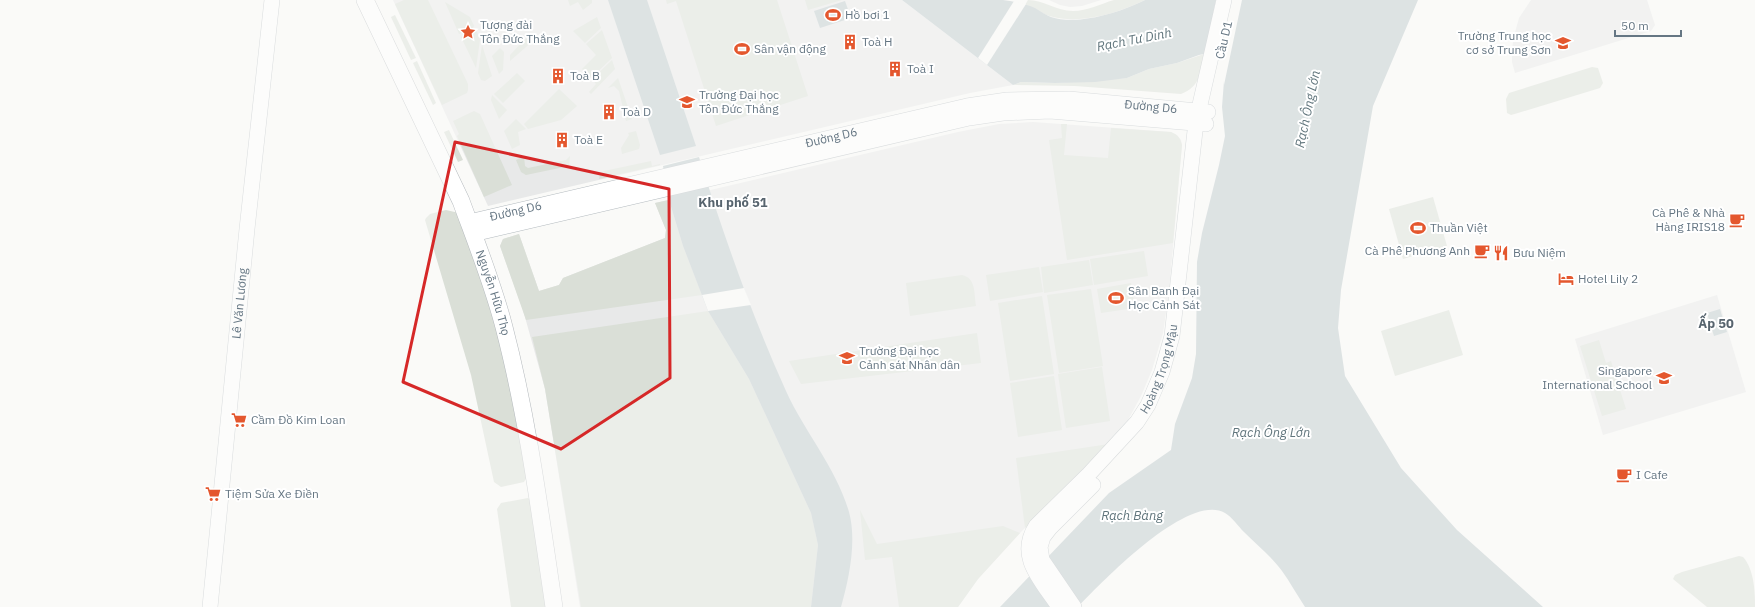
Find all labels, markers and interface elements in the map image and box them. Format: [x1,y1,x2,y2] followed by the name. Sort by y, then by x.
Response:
[824,6,842,24] sports icon: Hồ bơi 1
[845,7,890,22] place label: Hồ bơi 1
[1615,12,1681,38] scale bar
[480,17,560,46] place label: Tượng đài Tôn Đức Thắng
[1621,18,1649,33] text: 50 m
[1212,19,1235,60] street label: Cầu D1
[459,23,477,41] place icon: Tượng đài Tôn Đức Thắng
[1095,24,1173,55] water label: Rạch Tư Dinh
[1458,28,1551,57] place label: Trường Trung học cơ sở Trung Sơn
[841,33,859,51] building icon: Toà H
[862,34,893,49] place label: Toà H
[1554,34,1572,52] school or university icon: Trường Trung học cơ sở Trung Sơn
[733,40,751,58] sports icon: Sân vận động
[754,41,826,56] place label: Sân vận động
[886,60,904,78] building icon: Toà I
[907,61,934,76] place label: Toà I
[549,67,567,85] building icon: Toà B
[570,68,600,83] place label: Toà B
[1291,69,1324,149] water label: Rạch Ông Lớn
[699,87,779,116] place label: Trường Đại học Tôn Đức Thắng
[678,93,696,111] school or university icon: Trường Đại học Tôn Đức Thắng
[1124,96,1178,116] street label: Đường D6
[600,103,618,121] building icon: Toà D
[621,104,651,119] place label: Toà D
[804,124,859,150] street label: Đường D6
[553,131,571,149] building icon: Toà E
[574,132,603,147] place label: Toà E
[698,194,768,211] district label: Khu phố 51
[488,197,543,224] street label: Đường D6
[1652,205,1726,234] place label: Cà Phê & Nhà Hàng IRIS18
[1728,211,1746,229] cafe icon: Cà Phê & Nhà Hàng IRIS18
[1409,219,1427,237] sports icon: Thuần Việt
[1430,220,1488,235] place label: Thuần Việt
[1473,242,1491,260] cafe icon: Cà Phê Phương Anh
[1365,243,1470,258] place label: Cà Phê Phương Anh
[1492,244,1510,262] restaurant icon: Bưu Niệm
[1513,245,1566,260] place label: Bưu Niệm
[473,248,514,337] street label: Nguyễn Hữu Thọ
[228,267,250,339] street label: Lê Văn Lương
[1557,270,1575,288] hotel icon: Hotel Lily 2
[1578,271,1638,286] place label: Hotel Lily 2
[1128,283,1200,312] place label: Sân Banh Đại Học Cảnh Sát
[1107,289,1125,307] sports icon: Sân Banh Đại Học Cảnh Sát
[1698,313,1734,332] district label: Ấp 50
[1136,323,1180,416] street label: Hoàng Trọng Mậu
[859,343,960,372] place label: Trường Đại học Cảnh sát Nhân dân
[838,349,856,367] school or university icon: Trường Đại học Cảnh sát Nhân dân
[1542,363,1652,392] place label: Singapore International School
[1655,369,1673,387] school or university icon: Singapore International School
[230,411,248,429] supermarket icon: Cầm Đồ Kim Loan
[251,412,346,427] place label: Cầm Đồ Kim Loan
[1232,424,1310,441] water label: Rạch Ông Lớn
[1615,466,1633,484] cafe icon: I Cafe
[1636,467,1668,482] place label: I Cafe
[204,485,222,503] supermarket icon: Tiệm Sửa Xe Điền
[225,486,319,501] place label: Tiệm Sửa Xe Điền
[1101,507,1164,524] water label: Rạch Bàng

